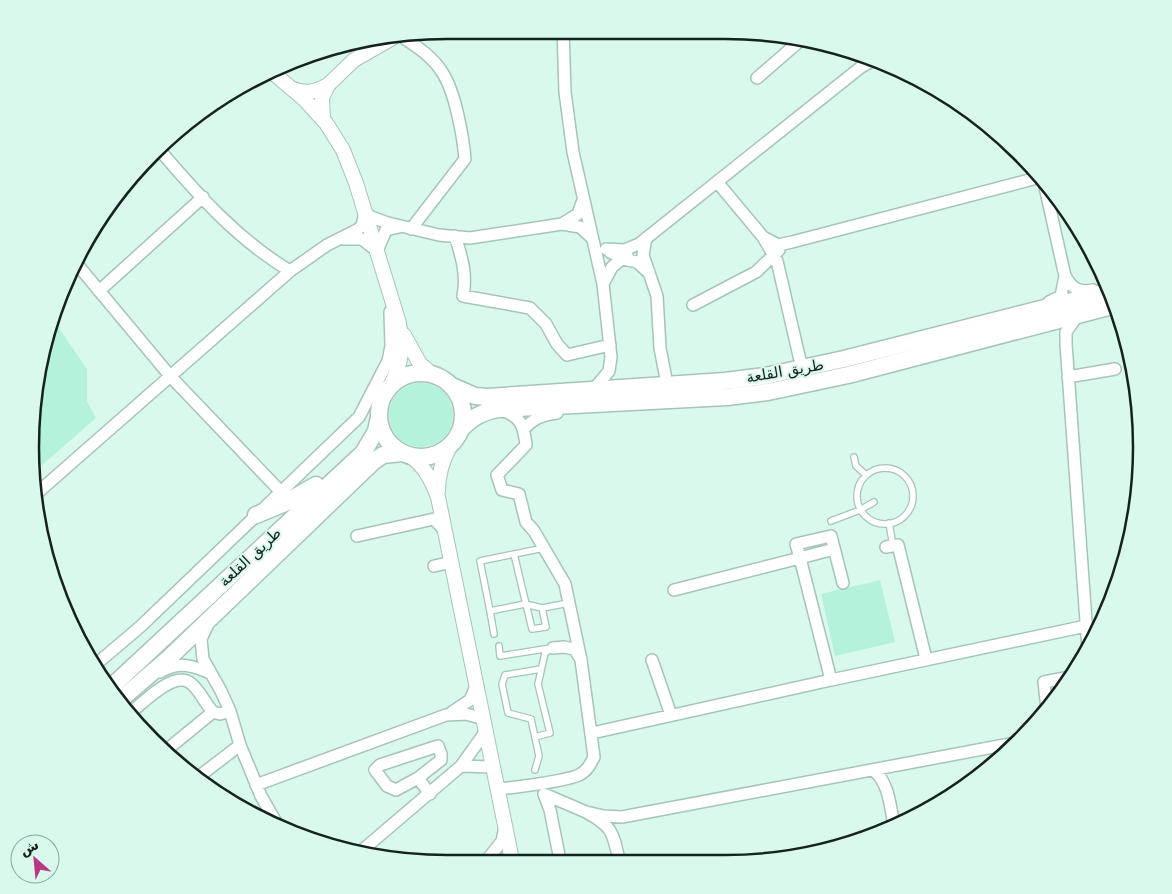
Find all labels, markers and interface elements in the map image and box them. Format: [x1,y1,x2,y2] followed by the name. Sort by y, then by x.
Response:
[745,355,825,387] street label: طريق القلعة
[215,524,285,590] street label: طريق القلعة
[10,834,60,884] north arrow
[17,836,41,859] text: ش

